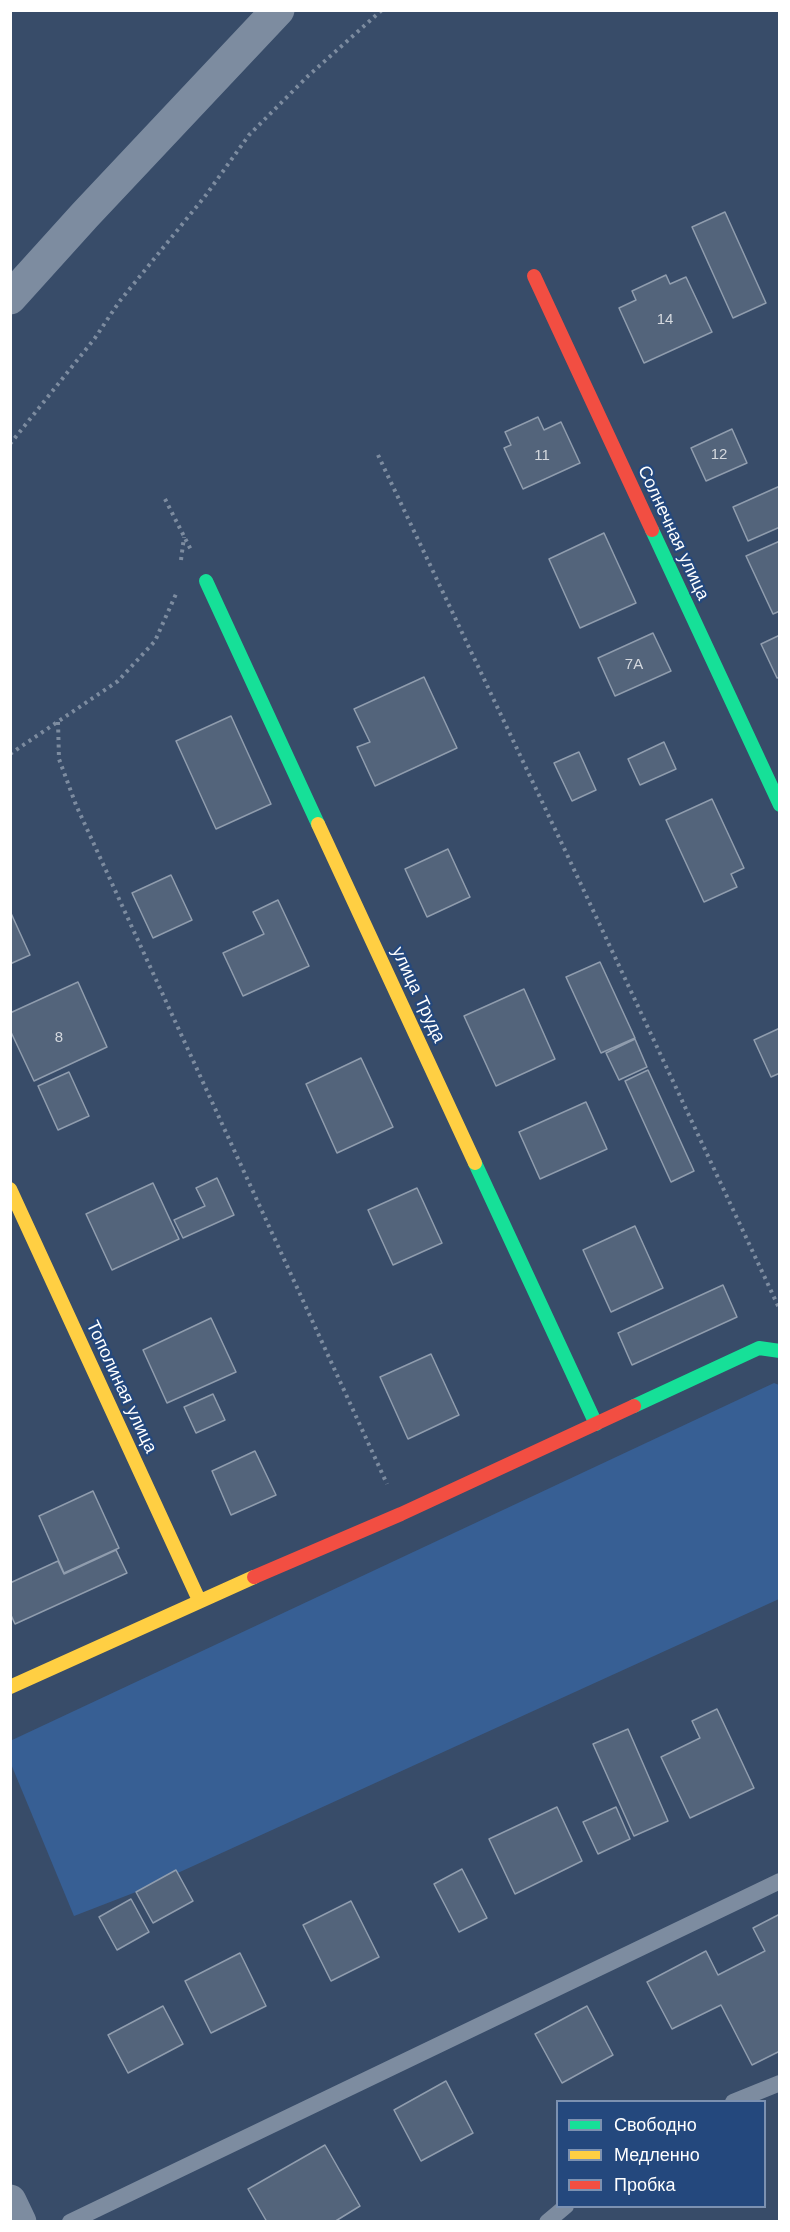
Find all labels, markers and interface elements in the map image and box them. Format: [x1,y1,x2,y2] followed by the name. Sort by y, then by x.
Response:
[657,311,673,329] house number: 14
[711,446,727,464] house number: 12
[534,447,550,465] house number: 11
[632,462,714,604] street label: Солнечная улица
[625,656,643,674] house number: 7А
[386,944,450,1046] street label: улица Труда
[55,1029,63,1047] house number: 8
[81,1317,161,1457] street label: Тополиная улица
[556,2100,766,2208] legend
[614,2115,697,2135] text: Свободно
[614,2145,700,2165] text: Медленно
[614,2175,676,2195] text: Пробка

